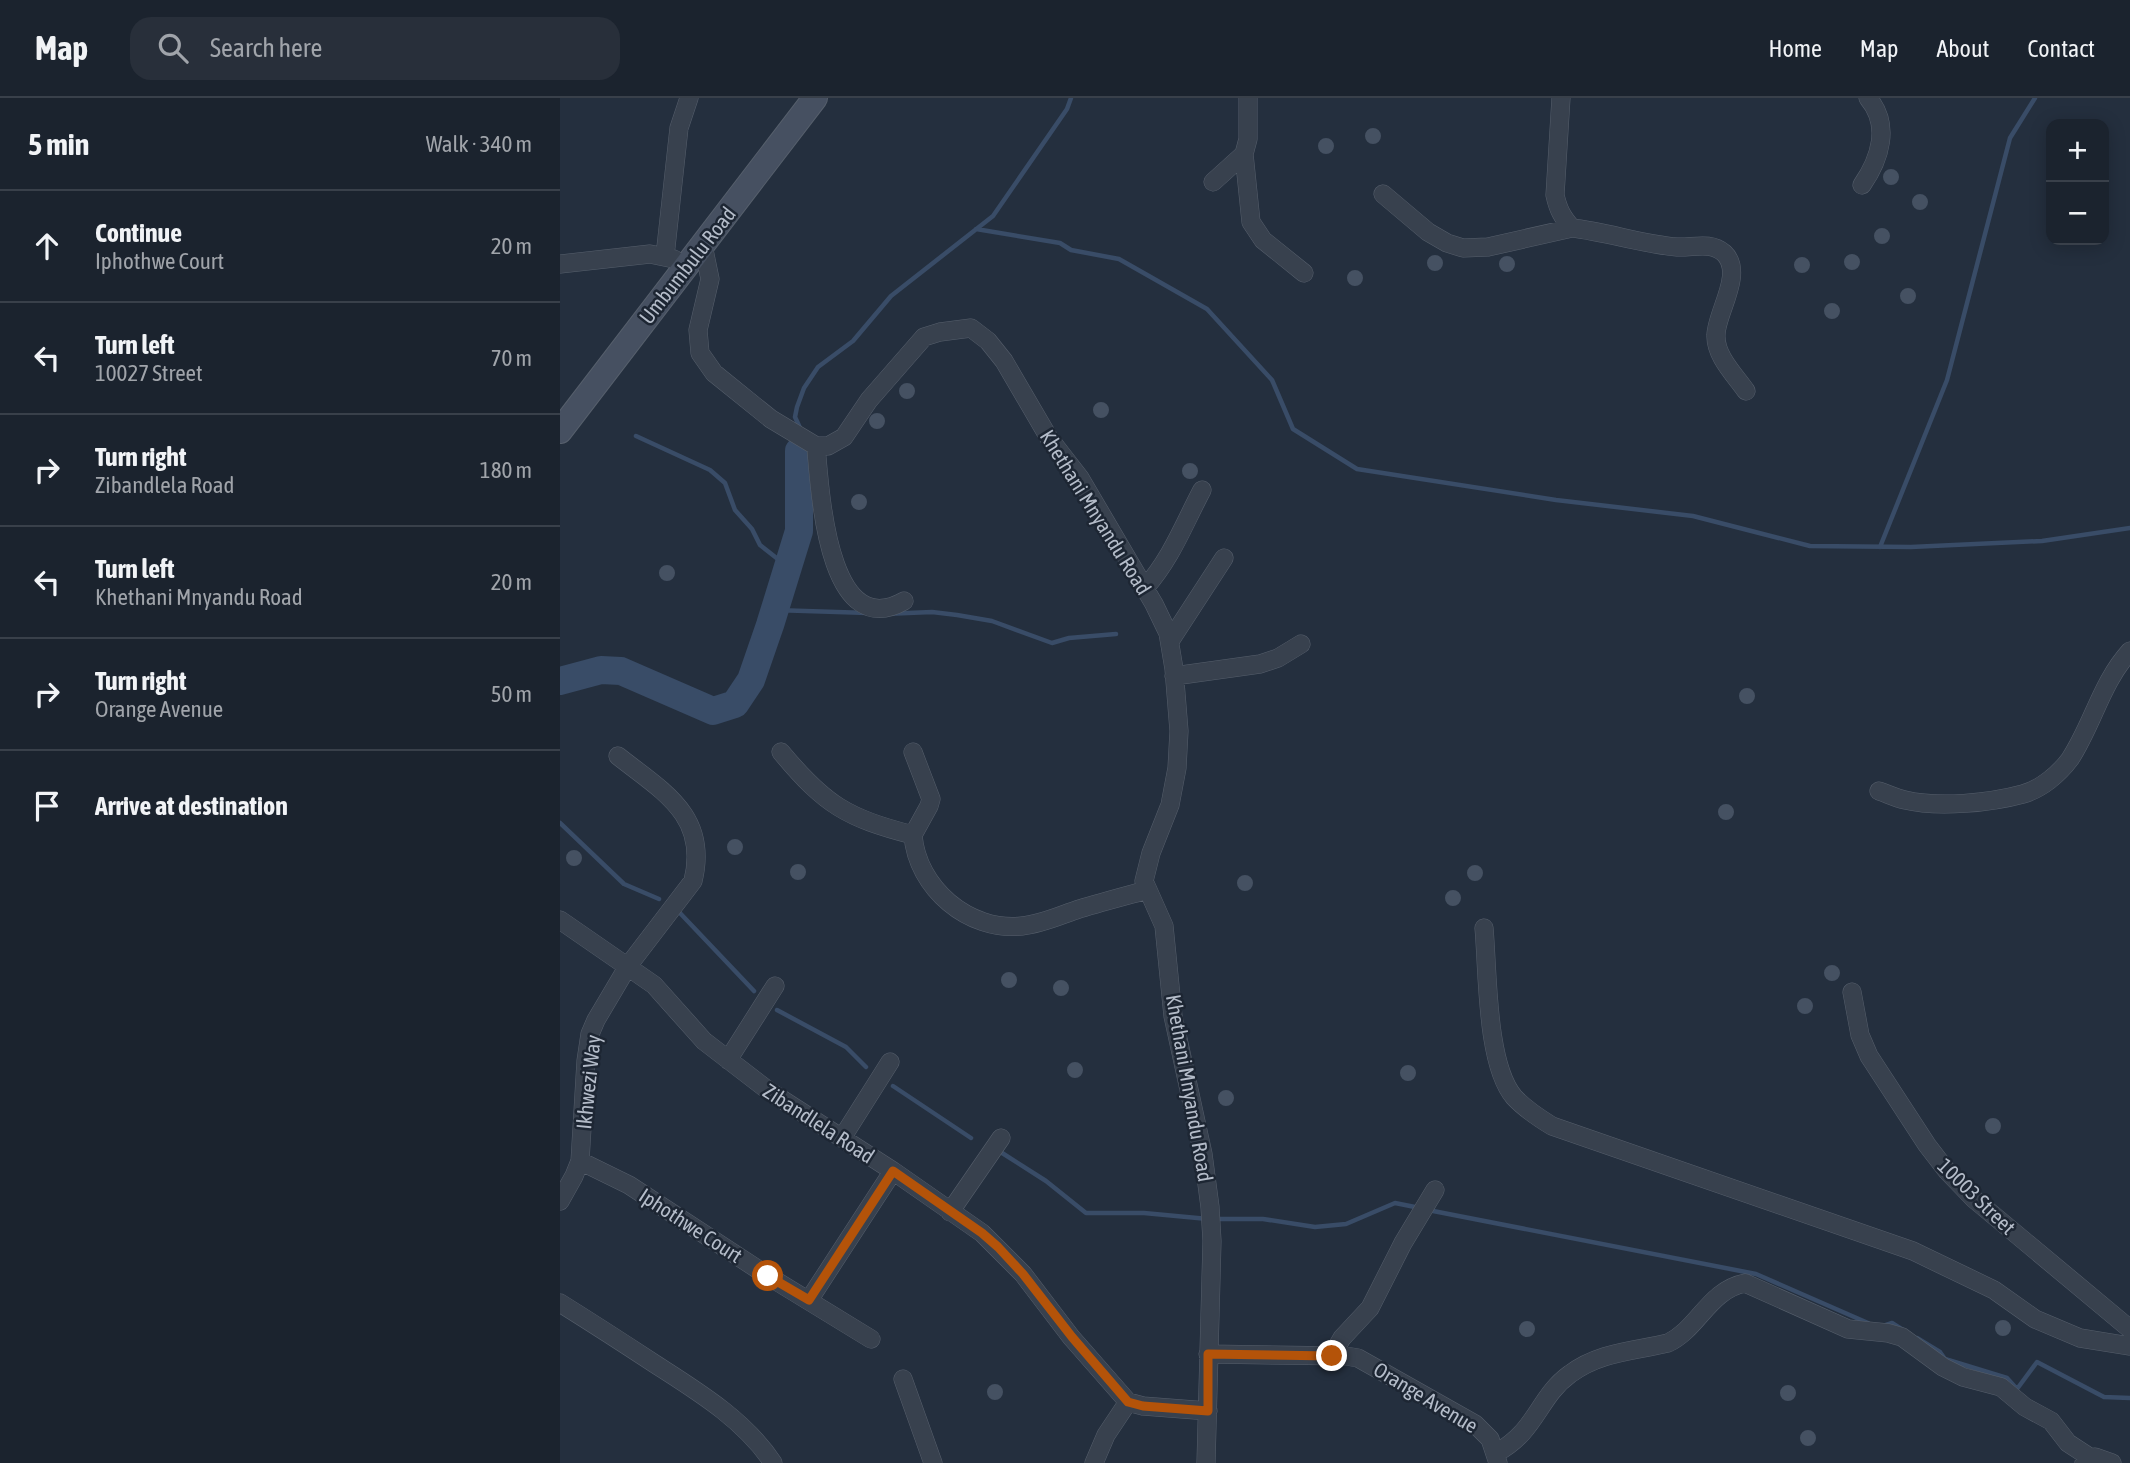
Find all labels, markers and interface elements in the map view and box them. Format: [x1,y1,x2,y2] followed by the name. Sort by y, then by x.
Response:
[130,17,620,80] search box
[35,29,88,67] text: Map
[154,29,192,67] icon: search
[210,33,322,63] text: Search here
[1768,35,1822,62] text: Home
[1860,35,1898,62] text: Map
[1936,35,1989,62] text: About
[2027,35,2095,62] text: Contact
[2046,119,2109,245] map controls
[2046,119,2109,182] button: +
[28,127,89,161] text: 5 min
[426,131,532,157] text: Walk · 340 m
[2046,182,2109,245] button: −
[634,202,740,328] street label: Umbumbulu Road
[95,218,182,248] text: Continue
[28,227,66,265] icon: ahead
[491,233,532,259] text: 20 m
[95,248,224,274] text: Iphothwe Court
[95,330,175,360] text: Turn left
[28,339,66,377] icon: left
[491,345,532,371] text: 70 m
[95,360,203,386] text: 10027 Street
[1036,425,1156,599] street label: Khethani Mnyandu Road
[95,442,186,472] text: Turn right
[28,451,66,489] icon: right
[480,457,532,483] text: 180 m
[95,472,234,498] text: Zibandlela Road
[95,554,175,584] text: Turn left
[28,563,66,601] icon: left
[491,569,532,595] text: 20 m
[95,584,303,610] text: Khethani Mnyandu Road
[95,666,186,696] text: Turn right
[28,675,66,713] icon: right
[491,681,532,707] text: 50 m
[95,696,223,722] text: Orange Avenue
[28,787,66,825] icon: arrive
[95,791,288,821] text: Arrive at destination
[1162,993,1218,1183] street label: Khethani Mnyandu Road
[571,1033,605,1130] street label: Ikhwezi Way
[759,1078,879,1168] street label: Zibandlela Road
[1933,1153,2021,1239] street label: 10003 Street
[635,1183,747,1267] street label: Iphothwe Court
[752,1260,783,1291] route start
[1316,1340,1347,1371] route end
[1370,1357,1482,1437] street label: Orange Avenue

